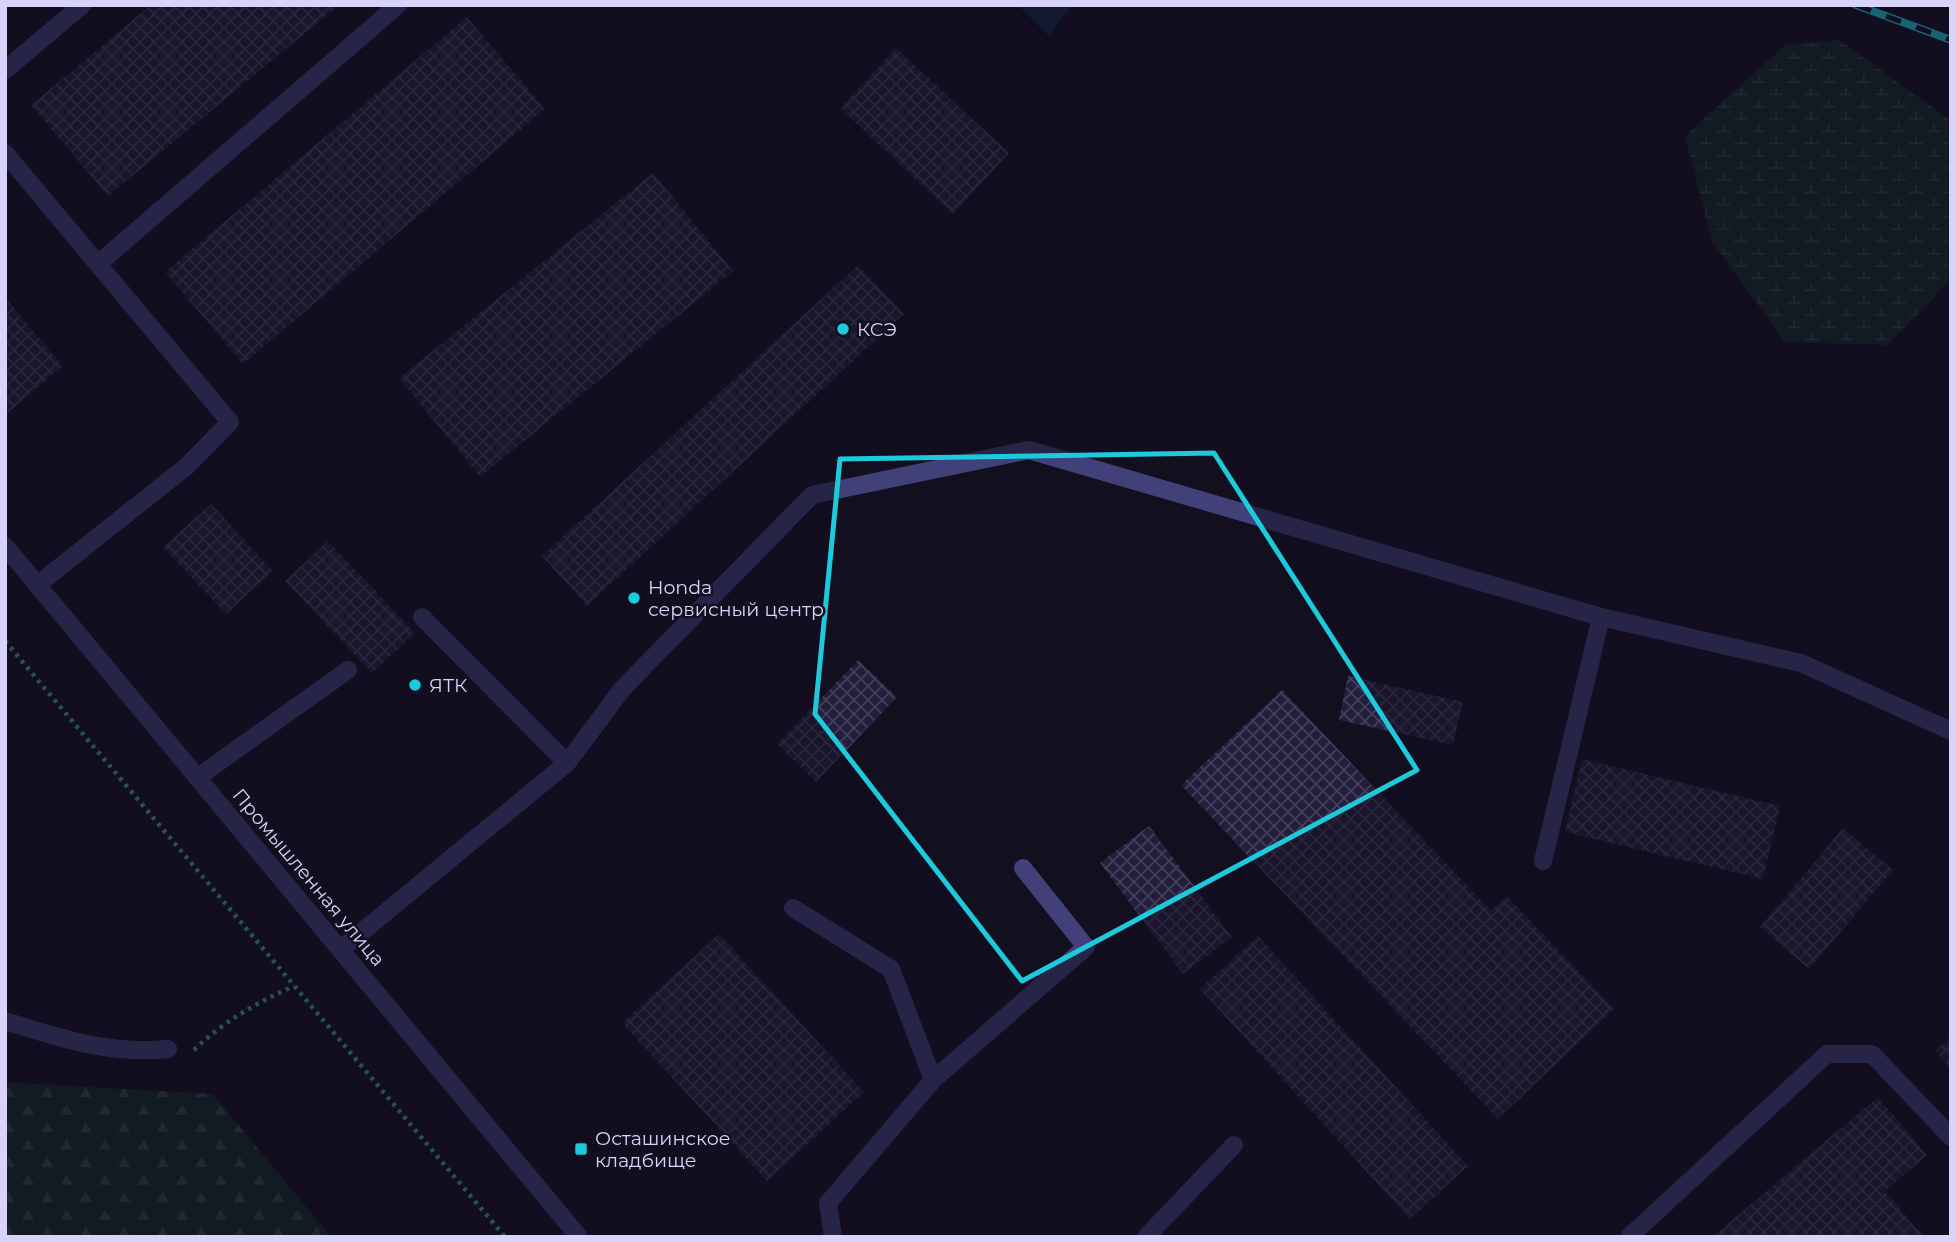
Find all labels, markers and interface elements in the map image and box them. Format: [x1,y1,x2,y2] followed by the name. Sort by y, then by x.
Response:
[857,318,897,341] place label: КСЭ
[835,321,851,337] marker: КСЭ
[648,576,824,621] place label: Honda сервисный центр
[626,590,642,606] marker: Honda сервисный центр
[429,674,467,697] place label: ЯТК
[407,677,423,693] marker: ЯТК
[228,784,390,971] street label: Промышленная улица
[595,1127,731,1172] place label: Осташинское кладбище
[573,1141,589,1157] marker: Осташинское кладбище

